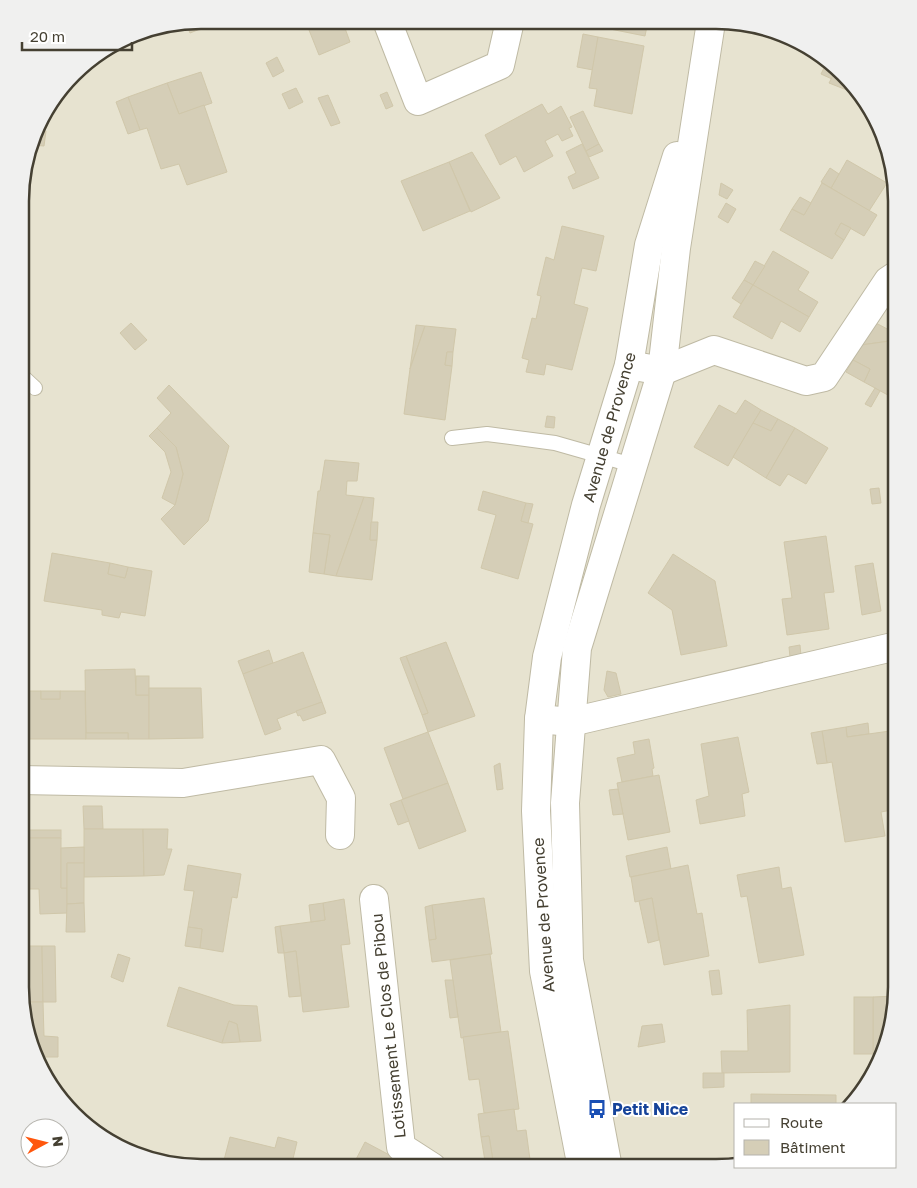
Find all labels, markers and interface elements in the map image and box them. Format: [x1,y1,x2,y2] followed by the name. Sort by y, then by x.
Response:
[22,20,132,52] scale bar
[30,27,65,45] text: 20 m
[578,350,640,504] street label: Avenue de Provence
[528,837,558,993] street label: Avenue de Provence
[366,912,410,1140] street label: Lotissement Le Clos de Pibou
[586,1098,608,1120] bus stop icon: Petit Nice
[612,1099,688,1119] place label: Petit Nice
[734,1103,897,1168] legend
[780,1113,823,1131] text: Route
[20,1118,70,1168] north arrow
[49,1135,67,1148] text: N
[780,1138,845,1156] text: Bâtiment

